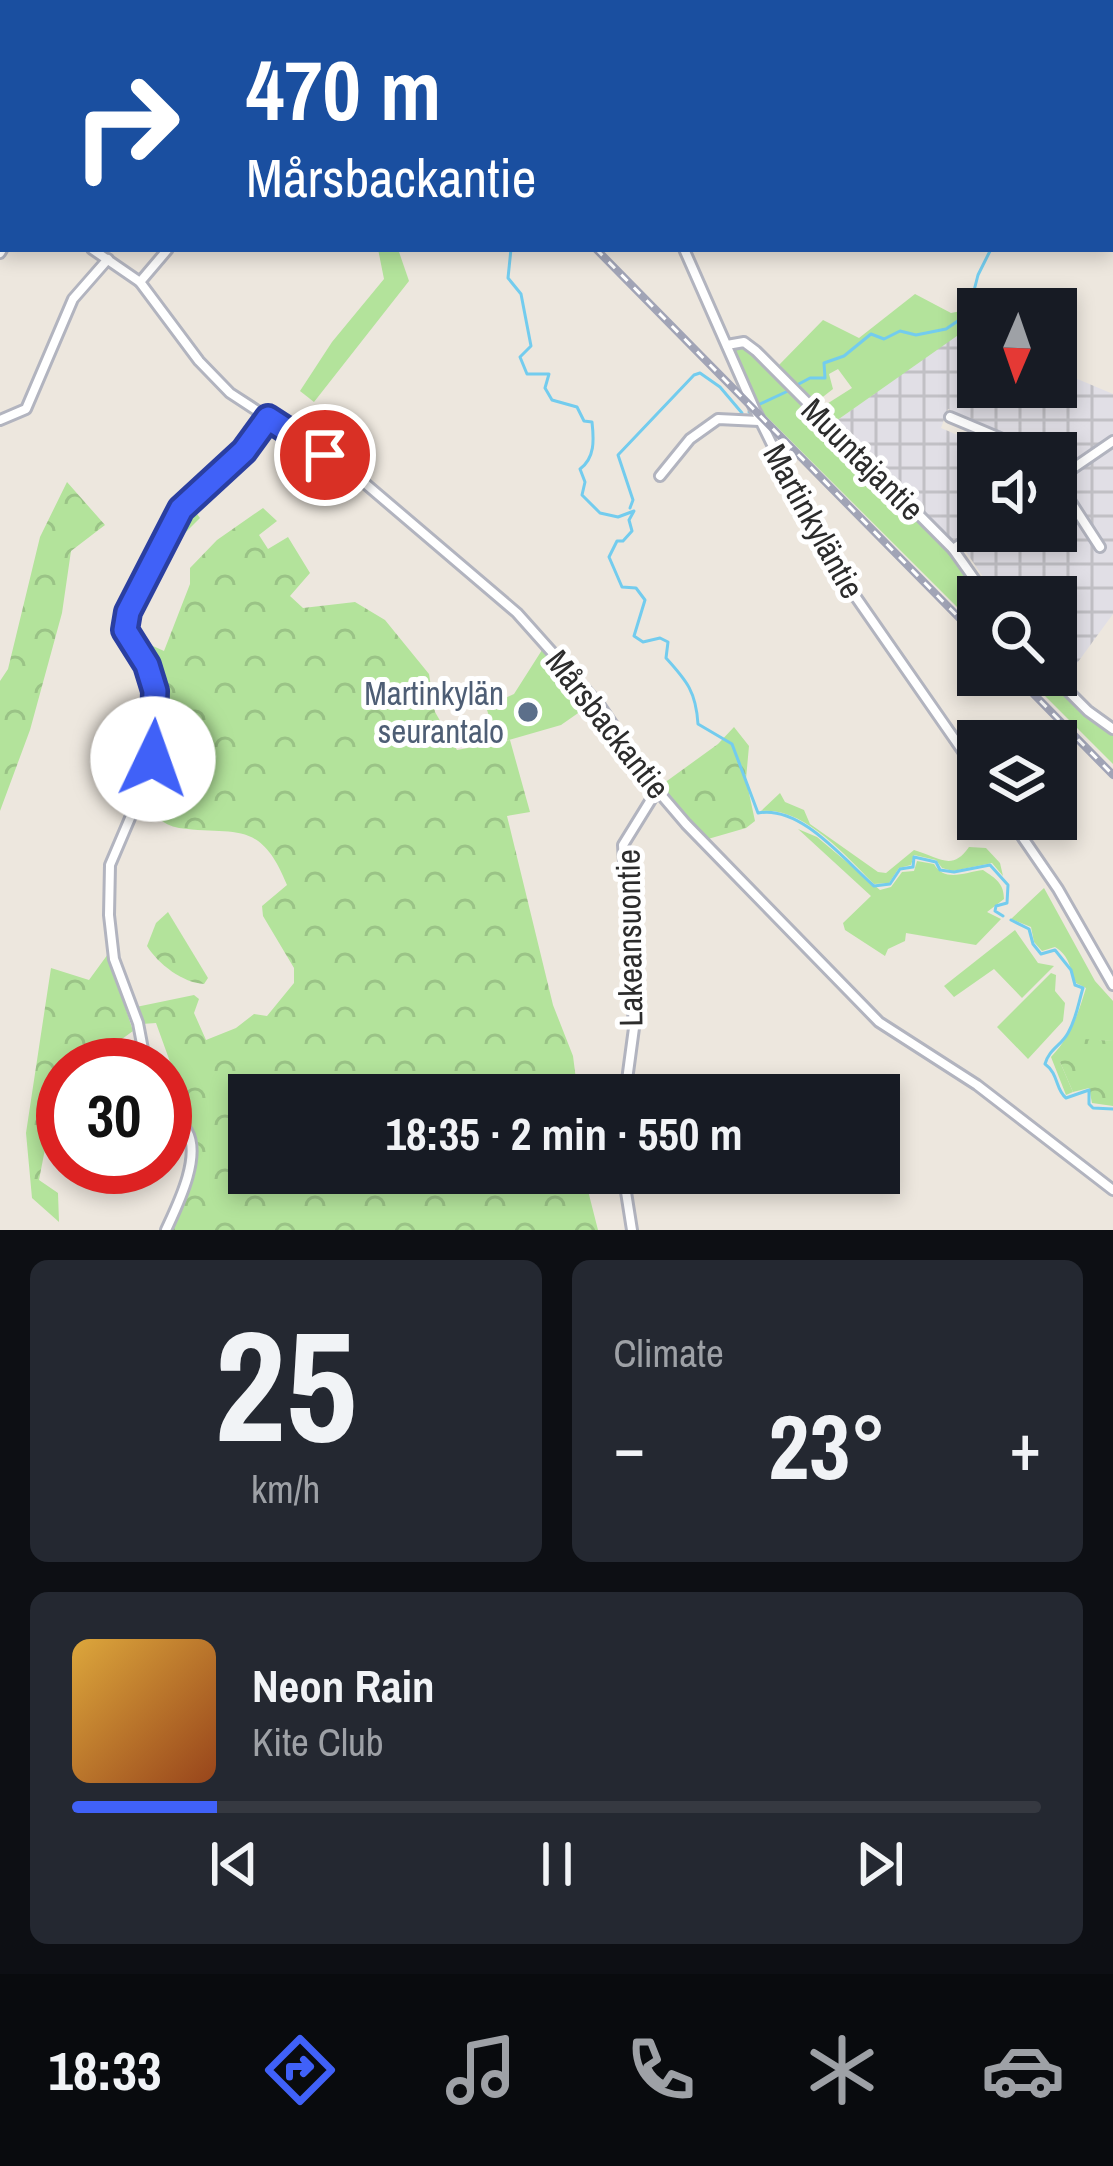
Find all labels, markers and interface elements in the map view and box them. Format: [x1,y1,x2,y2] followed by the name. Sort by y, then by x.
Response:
[246,33,441,146] text: 470 m
[48,48,204,204] icon: right
[246,141,536,214] text: Mårsbackantie
[957,288,1077,408] north arrow
[957,288,1077,840] map controls
[792,388,934,530] street label: Muuntajantie
[274,404,376,506] pin
[292,422,358,488] icon: arrive
[957,432,1077,552] button: sound
[754,436,874,606] street label: Martinkyläntie
[957,576,1077,696] button: search
[536,641,680,807] street label: Mårsbackantie
[364,671,504,753] place label: Martinkylän seurantalo
[90,696,216,822] position arrow
[515,699,541,725] marker: Martinkylän seurantalo
[957,720,1077,840] button: layers
[605,849,653,1027] street label: Lakeansuontie
[36,1038,192,1194] speed limit sign: 30
[386,1103,742,1164] text: 18:35 · 2 min · 550 m
[215,1280,357,1490] text: 25
[614,1327,724,1379] text: Climate
[768,1386,886,1507] text: 23°
[614,1402,645,1491] text: −
[1009,1402,1041,1491] text: +
[251,1463,320,1515] text: km/h
[252,1655,434,1716] text: Neon Rain
[252,1716,384,1768] text: Kite Club
[201,1831,267,1897] icon: previous
[524,1831,590,1897] icon: pause
[847,1831,913,1897] icon: next
[258,2028,342,2112] icon: directions
[439,2028,523,2112] icon: music
[619,2028,703,2112] icon: phone
[800,2028,884,2112] icon: climate
[981,2028,1065,2112] icon: car
[48,2034,162,2107] text: 18:33

